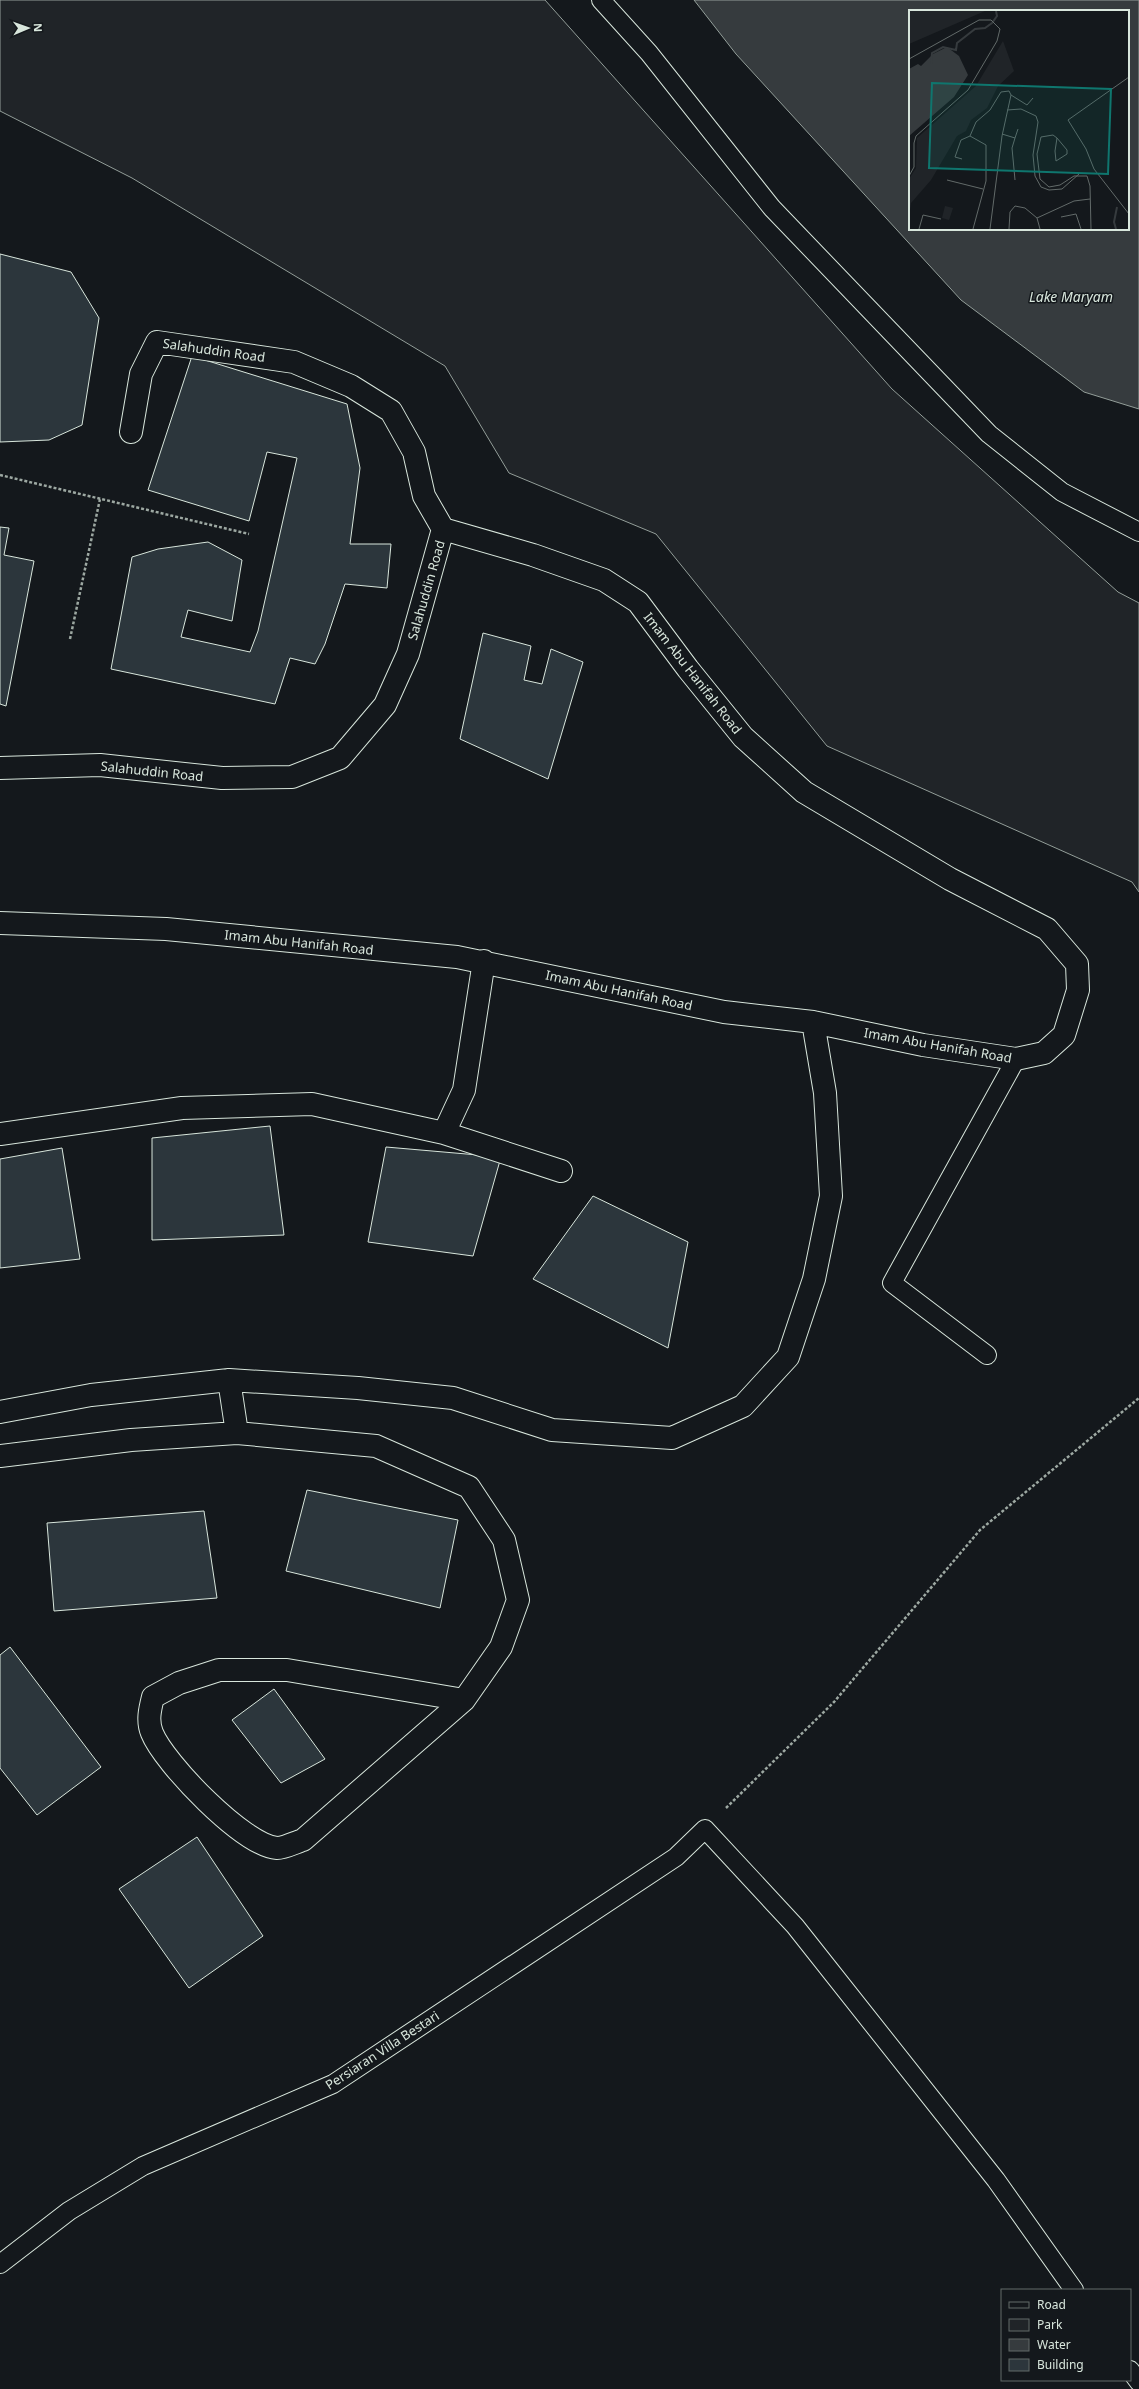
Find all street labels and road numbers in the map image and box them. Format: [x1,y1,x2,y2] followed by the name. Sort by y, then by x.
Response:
[162,334,266,366] street label: Salahuddin Road
[403,538,449,642] street label: Salahuddin Road
[640,608,746,738] street label: Imam Abu Hanifah Road
[100,757,204,785] street label: Salahuddin Road
[224,925,374,959] street label: Imam Abu Hanifah Road
[544,966,694,1014] street label: Imam Abu Hanifah Road
[863,1023,1013,1067] street label: Imam Abu Hanifah Road
[322,2006,442,2094] street label: Persiaran Villa Bestari

